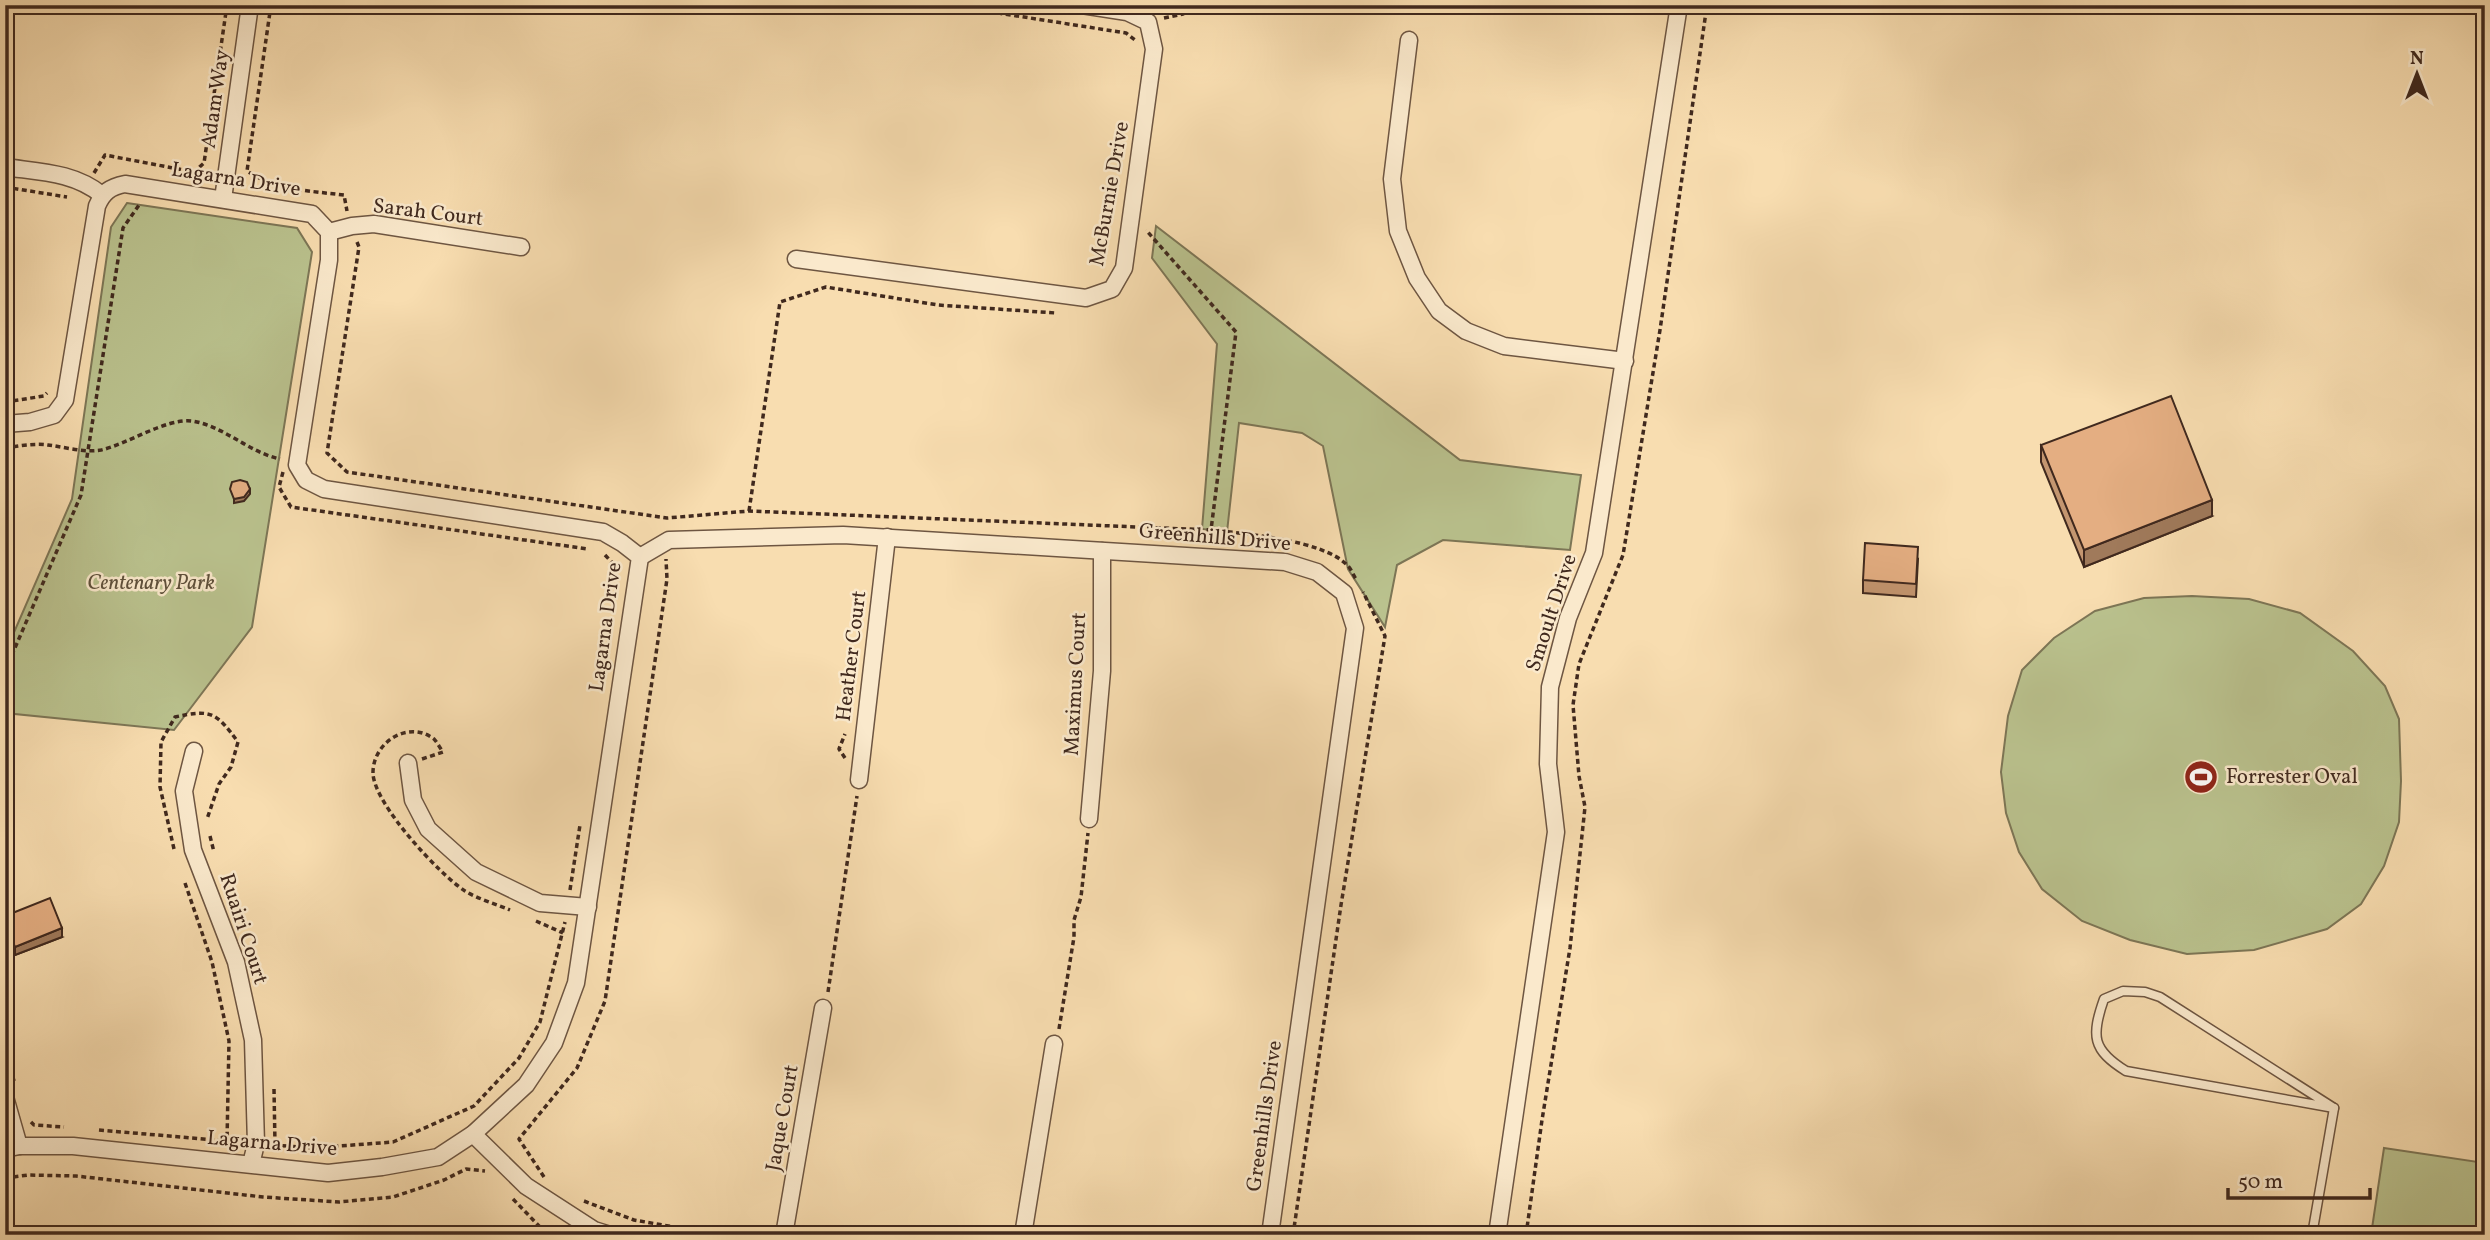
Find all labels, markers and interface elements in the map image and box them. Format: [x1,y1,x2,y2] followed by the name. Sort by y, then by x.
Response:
[2382,38,2452,108] north arrow
[2410,46,2424,72] text: N
[195,47,237,150] street label: Adam Way
[1083,119,1137,269] street label: McBurnie Drive
[169,155,303,205] street label: Lagarna Drive
[371,192,485,234] street label: Sarah Court
[1138,517,1292,559] street label: Greenhills Drive
[1519,550,1585,676] street label: Smoult Drive
[583,560,629,694] street label: Lagarna Drive
[87,569,215,598] park label: Centenary Park
[830,589,874,723] street label: Heather Court
[1058,612,1094,756] street label: Maximus Court
[2182,758,2220,796] sports icon: Forrester Oval
[2226,763,2358,792] place label: Forrester Oval
[211,870,275,988] street label: Ruairi Court
[1240,1038,1290,1194] street label: Greenhills Drive
[759,1062,807,1174] street label: Jaque Court
[206,1124,338,1164] street label: Lagarna Drive
[2228,1156,2369,1200] scale bar
[2238,1168,2283,1197] text: 50 m

